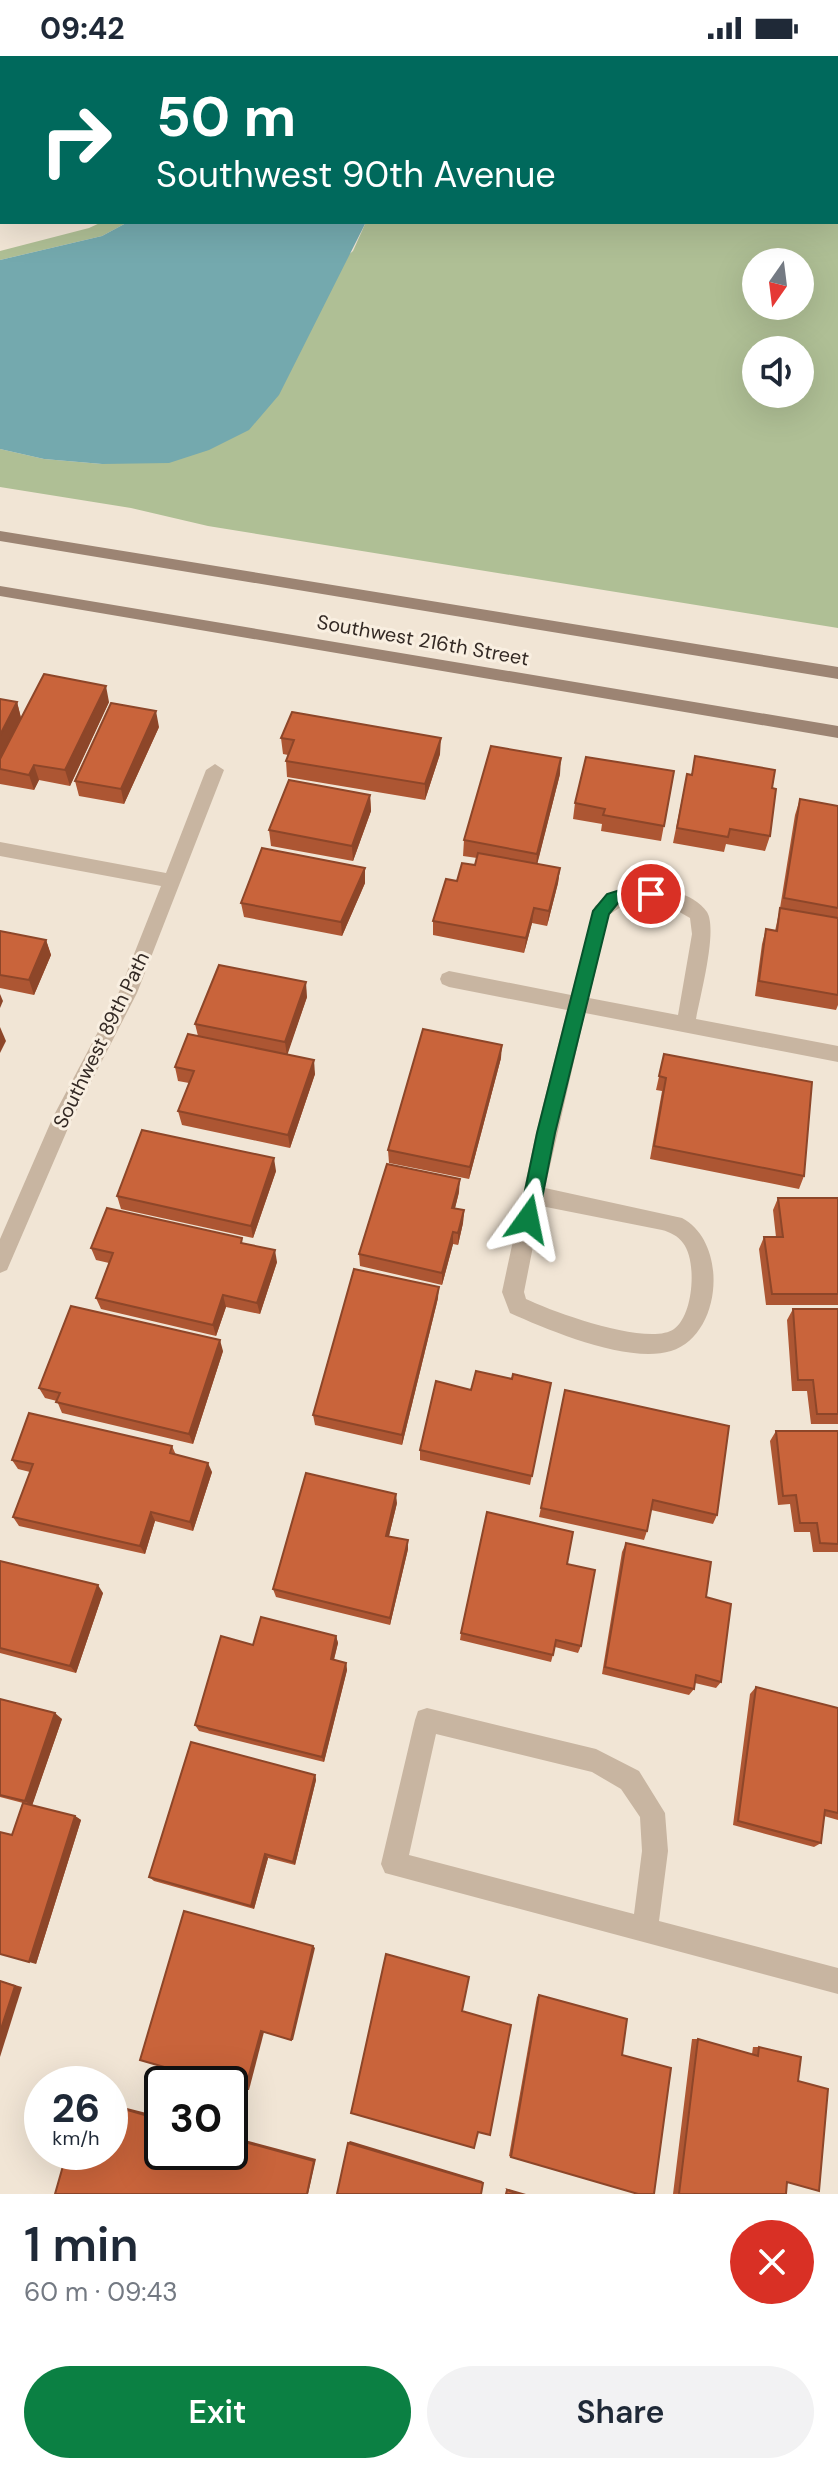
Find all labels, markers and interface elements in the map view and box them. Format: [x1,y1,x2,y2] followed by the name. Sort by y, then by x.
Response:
[40,9,125,48] text: 09:42
[156,80,296,153] text: 50 m
[24,88,128,192] icon: right
[156,151,556,198] text: Southwest 90th Avenue
[742,248,814,320] north arrow
[742,248,814,408] map controls
[742,336,814,408] button: sound
[315,609,531,671] street label: Southwest 216th Street
[617,860,685,928] pin
[629,872,673,916] icon: arrive
[47,948,155,1132] street label: Southwest 89th Path
[486,1177,570,1261] position arrow
[144,2066,248,2170] speed limit sign: 30
[52,2082,100,2134] text: 26
[52,2125,100,2151] text: km/h
[24,2213,139,2276] text: 1 min
[730,2220,814,2304] button: close
[24,2275,178,2309] text: 60 m · 09:43
[24,2366,411,2458] button: Exit
[427,2366,814,2458] button: Share

